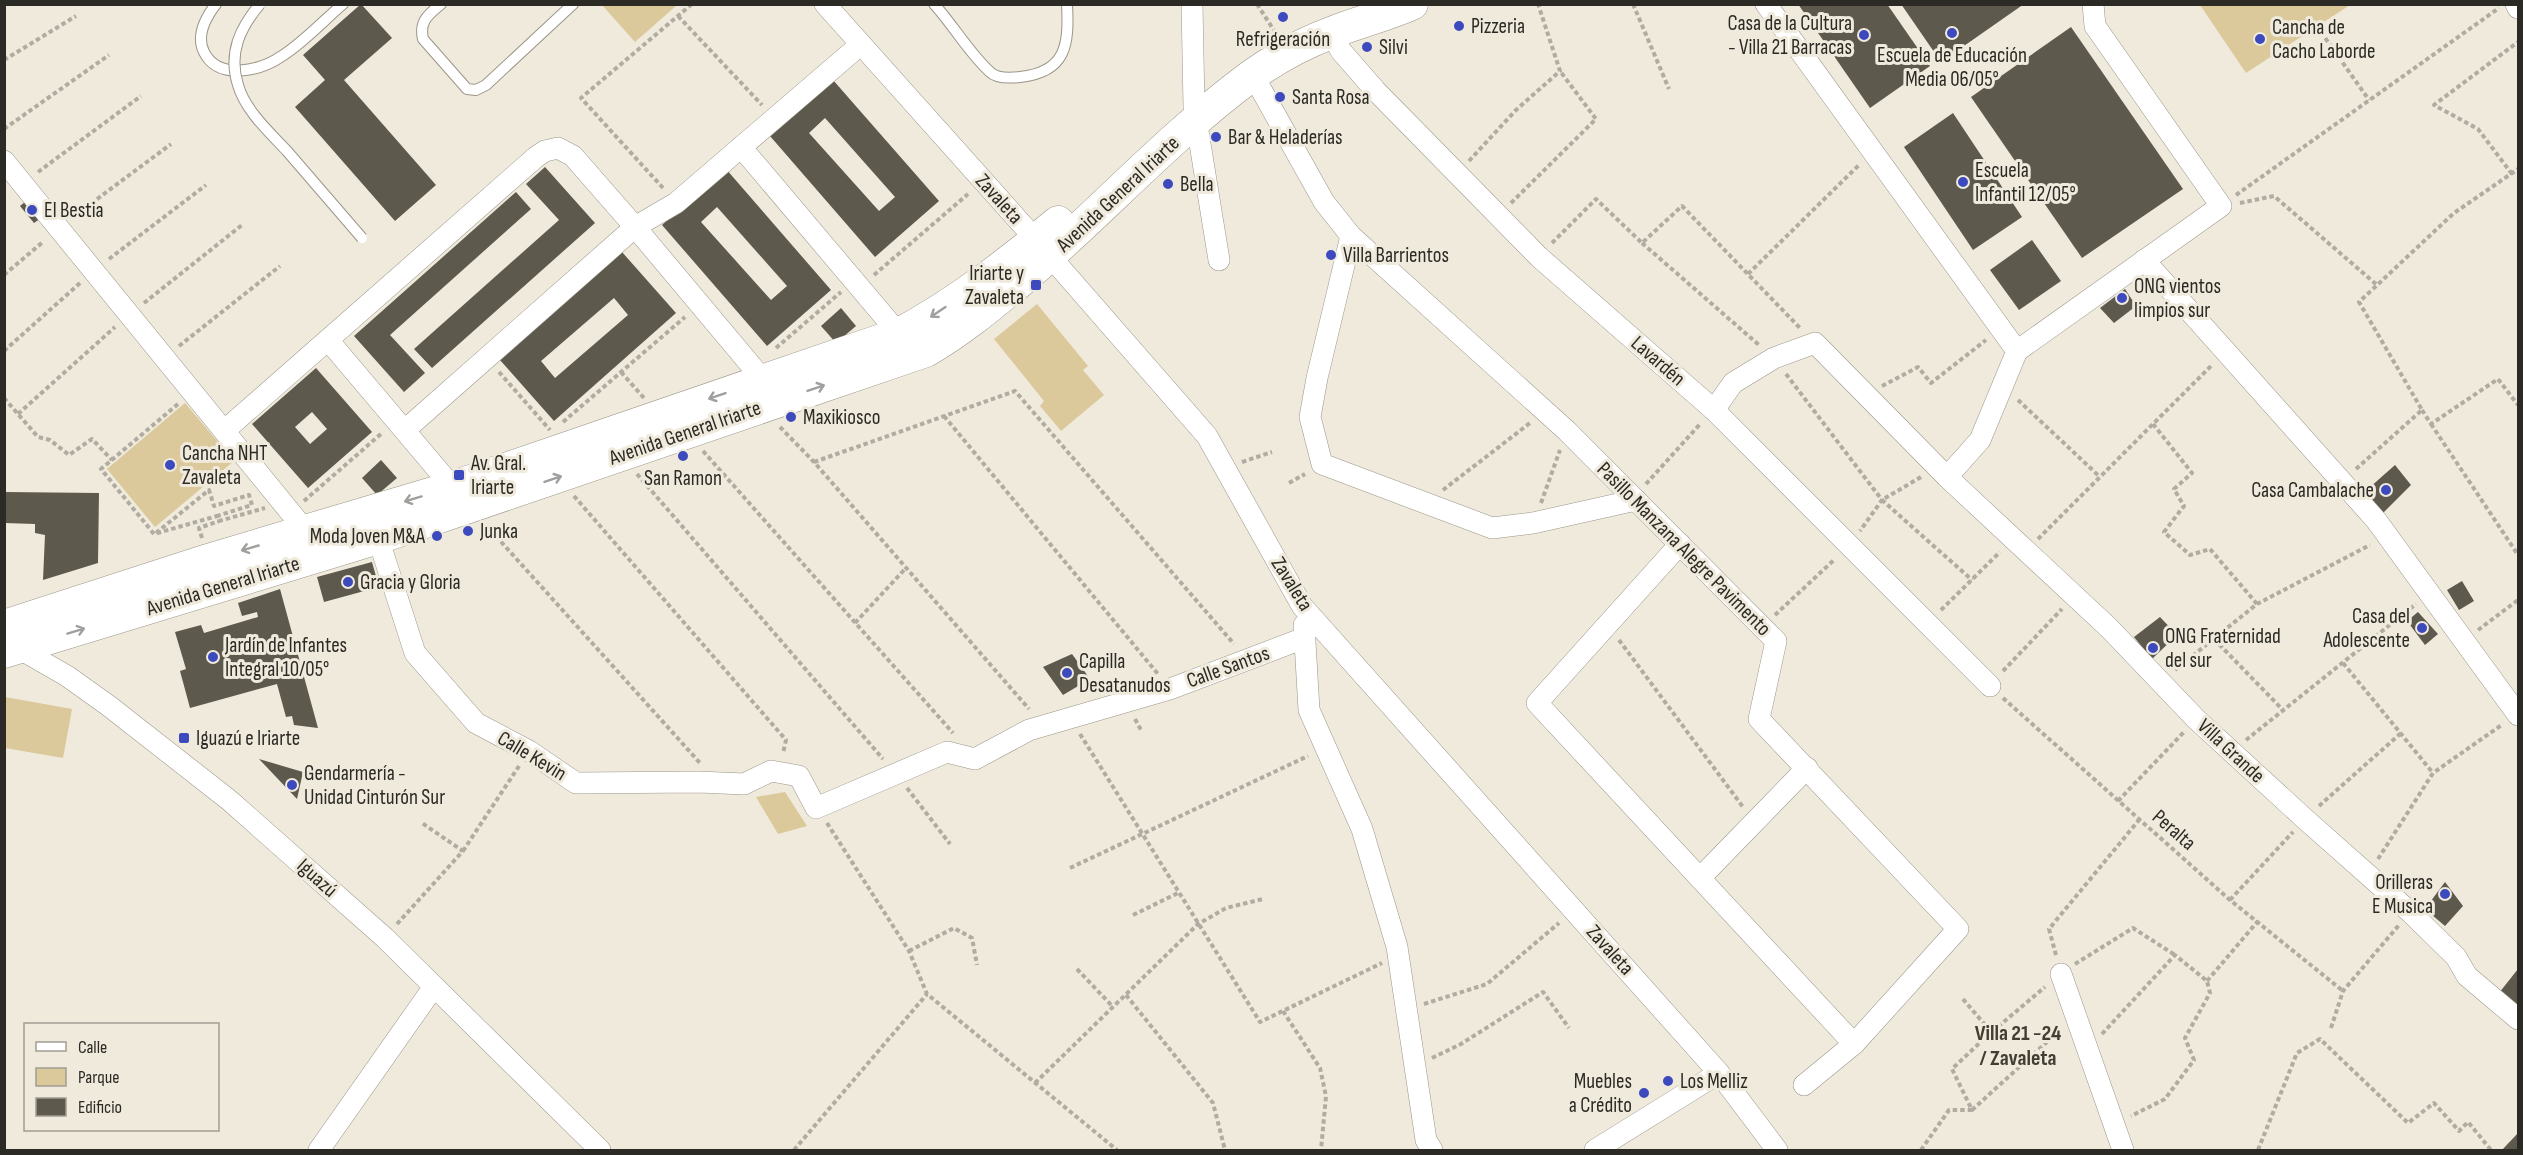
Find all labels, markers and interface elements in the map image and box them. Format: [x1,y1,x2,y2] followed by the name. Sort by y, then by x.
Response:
[1276,10,1290,24] marker: Refrigeración
[1728,11,1852,60] place label: Casa de la Cultura - Villa 21 Barracas
[1471,14,1525,39] place label: Pizzeria
[2272,15,2376,64] place label: Cancha de Cacho Laborde
[1452,19,1466,33] marker: Pizzeria
[1945,26,1959,40] marker: Escuela de Educación Media 06/05°
[1236,27,1330,52] place label: Refrigeración
[1857,28,1871,42] marker: Casa de la Cultura - Villa 21 Barracas
[2253,32,2267,46] marker: Cancha de Cacho Laborde
[1379,35,1408,60] place label: Silvi
[1360,40,1374,54] marker: Silvi
[1877,43,2027,92] place label: Escuela de Educación Media 06/05°
[1292,85,1370,110] place label: Santa Rosa
[1273,90,1287,104] marker: Santa Rosa
[1228,125,1343,150] place label: Bar & Heladerías
[1209,130,1223,144] marker: Bar & Heladerías
[1051,131,1185,258] street label: Avenida General Iriarte
[1975,158,2076,207] place label: Escuela Infantil 12/05°
[970,169,1028,229] street label: Zavaleta
[1180,172,1214,197] place label: Bella
[1956,175,1970,189] marker: Escuela Infantil 12/05°
[1161,177,1175,191] marker: Bella
[44,198,104,223] place label: El Bestia
[25,203,39,217] marker: El Bestia
[1343,243,1449,268] place label: Villa Barrientos
[1324,248,1338,262] marker: Villa Barrientos
[965,261,1024,310] place label: Iriarte y Zavaleta
[2134,274,2221,323] place label: ONG vientos limpios sur
[1029,278,1043,292] marker: Iriarte y Zavaleta
[2115,291,2129,305] marker: ONG vientos limpios sur
[930,306,947,318] one-way arrow
[1626,331,1690,391] street label: Lavardén
[807,381,825,392] one-way arrow
[709,392,727,403] one-way arrow
[605,395,764,471] street label: Avenida General Iriarte
[803,405,881,430] place label: Maxikiosco
[784,410,798,424] marker: Maxikiosco
[182,441,268,490] place label: Cancha NHT Zavaleta
[676,449,690,463] marker: San Ramon
[470,451,526,500] place label: Av. Gral. Iriarte
[1592,457,1776,641] street label: Pasillo Manzana Alegre Pavimento
[163,458,177,472] marker: Cancha NHT Zavaleta
[644,466,722,491] place label: San Ramon
[452,468,466,482] marker: Av. Gral. Iriarte
[543,472,562,483] one-way arrow
[2251,478,2374,503] place label: Casa Cambalache
[2379,483,2393,497] marker: Casa Cambalache
[404,494,423,505] one-way arrow
[479,519,518,544] place label: Junka
[310,524,426,549] place label: Moda Joven M&A
[461,524,475,538] marker: Junka
[430,529,444,543] marker: Moda Joven M&A
[241,543,260,554] one-way arrow
[142,551,303,621] street label: Avenida General Iriarte
[1266,552,1318,616] street label: Zavaleta
[360,570,461,595] place label: Gracia y Gloria
[341,575,355,589] marker: Gracia y Gloria
[2322,604,2410,653] place label: Casa del Adolescente
[2415,621,2429,635] marker: Casa del Adolescente
[2165,624,2281,673] place label: ONG Fraternidad del sur
[66,625,85,636] one-way arrow
[224,633,347,682] place label: Jardín de Infantes Integral 10/05°
[1183,641,1273,693] street label: Calle Santos
[2146,641,2160,655] marker: ONG Fraternidad del sur
[1079,649,1170,698] place label: Capilla Desatanudos
[206,650,220,664] marker: Jardín de Infantes Integral 10/05°
[1060,666,1074,680] marker: Capilla Desatanudos
[2192,714,2270,788] street label: Villa Grande
[196,726,300,751] place label: Iguazú e Iriarte
[493,726,571,786] street label: Calle Kevin
[177,731,191,745] marker: Iguazú e Iriarte
[304,761,445,810] place label: Gendarmería - Unidad Cinturón Sur
[285,778,299,792] marker: Gendarmería - Unidad Cinturón Sur
[2147,804,2201,856] street label: Peralta
[292,853,342,903] street label: Iguazú
[2372,870,2433,919] place label: Orilleras E Musica
[2438,887,2452,901] marker: Orilleras E Musica
[1581,920,1639,980] street label: Zavaleta
[1975,1020,2061,1072] district label: Villa 21 -24 / Zavaleta
[24,1023,219,1131] legend
[78,1037,107,1058] text: Calle
[78,1067,119,1088] text: Parque
[1569,1069,1632,1118] place label: Muebles a Crédito
[1680,1069,1748,1094] place label: Los Melliz
[1661,1074,1675,1088] marker: Los Melliz
[1637,1086,1651,1100] marker: Muebles a Crédito
[78,1097,122,1118] text: Edificio

